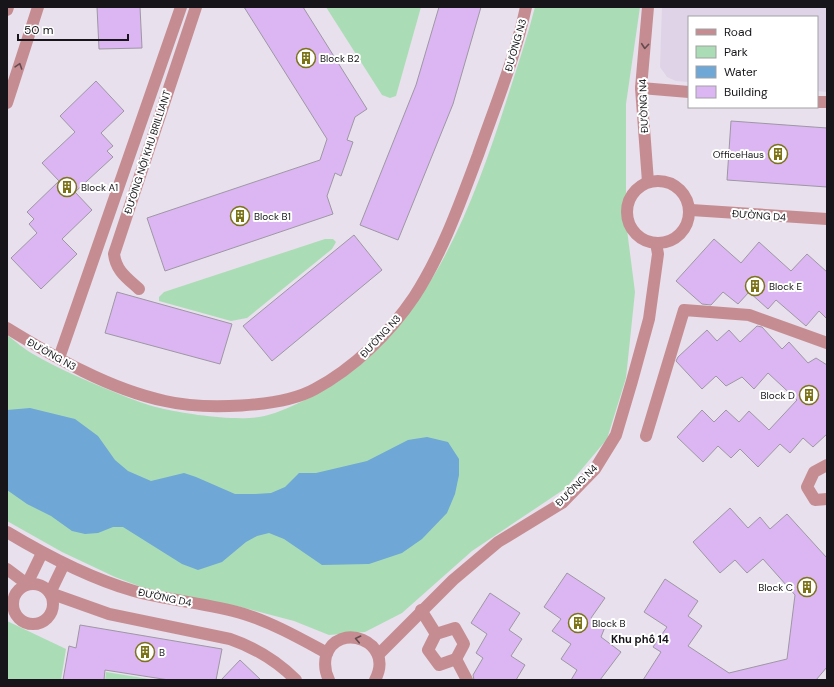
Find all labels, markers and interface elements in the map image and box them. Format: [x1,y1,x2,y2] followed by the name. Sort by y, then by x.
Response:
[18,16,128,42] scale bar
[688,16,818,108] legend
[502,17,529,73] street label: ĐƯỜNG N3
[24,22,53,38] text: 50 m
[724,24,752,40] text: Road
[640,43,649,49] one-way arrow
[724,44,748,60] text: Park
[295,47,317,69] building icon: Block B2
[320,52,360,65] place label: Block B2
[14,63,23,70] one-way arrow
[724,64,758,80] text: Water
[636,79,651,133] street label: ĐƯỜNG N4
[724,84,768,100] text: Building
[121,88,174,216] street label: ĐƯỜNG NỘI KHU BRILLIANT
[767,143,789,165] building icon: OfficeHaus
[713,148,764,161] place label: OfficeHaus
[56,176,78,198] building icon: Block A1
[81,181,118,194] place label: Block A1
[229,205,251,227] building icon: Block B1
[731,207,787,224] street label: ĐƯỜNG D4
[254,210,291,223] place label: Block B1
[744,275,766,297] building icon: Block E
[769,280,803,293] place label: Block E
[357,312,404,361] street label: ĐƯỜNG N3
[25,336,79,373] street label: ĐƯỜNG N3
[798,384,820,406] building icon: Block D
[761,389,795,402] place label: Block D
[553,462,600,509] street label: ĐƯỜNG N4
[796,576,818,598] building icon: Block C
[758,581,793,594] place label: Block C
[137,585,193,609] street label: ĐƯỜNG D4
[567,612,589,634] building icon: Block B
[592,617,626,630] place label: Block B
[611,632,669,646] district label: Khu phố 14
[355,635,362,644] one-way arrow
[134,641,156,663] building icon: B
[159,646,165,659] place label: B

